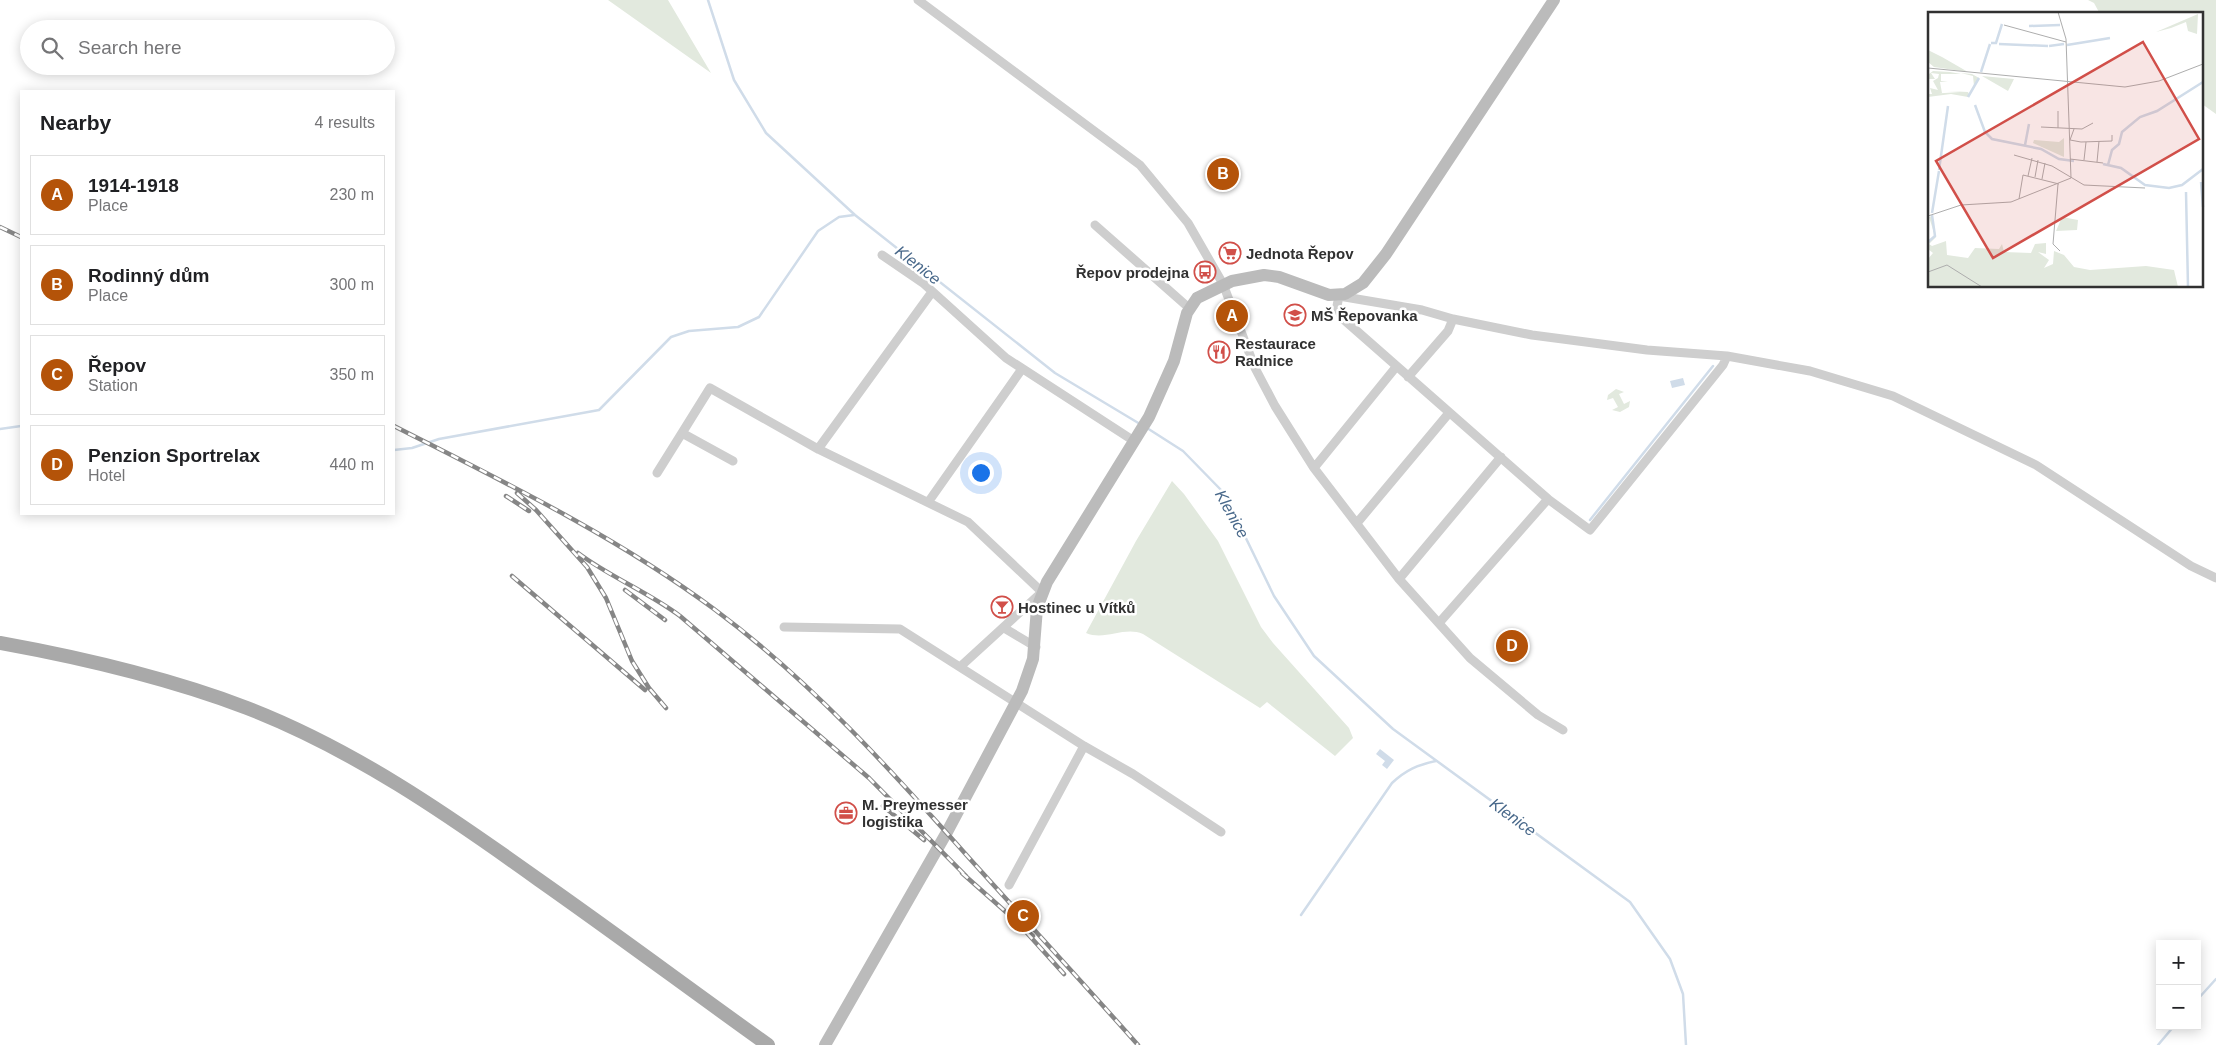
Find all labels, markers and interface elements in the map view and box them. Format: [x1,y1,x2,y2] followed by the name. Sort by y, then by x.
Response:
[1928,12,2204,288] inset map
[20,20,395,75] search box
[38,34,66,62] icon: search
[78,37,182,58] text: Search here
[40,111,111,134] text: Nearby
[315,114,375,131] text: 4 results
[1207,155,1239,193] pin: B
[88,175,179,196] text: 1914-1918
[51,186,63,203] text: A
[330,186,374,203] text: 230 m
[88,197,128,214] text: Place
[1218,241,1242,265] supermarket icon: Jednota Řepov
[892,242,944,288] water label: Klenice
[1246,245,1354,262] place label: Jednota Řepov
[1193,260,1217,284] bus stop icon: Řepov prodejna
[1076,264,1190,281] place label: Řepov prodejna
[88,265,209,286] text: Rodinný dům
[51,276,63,293] text: B
[330,276,374,293] text: 300 m
[88,287,128,304] text: Place
[1216,297,1248,335] pin: A
[1283,303,1307,327] school or university icon: MŠ Řepovanka
[1311,307,1418,324] place label: MŠ Řepovanka
[1235,335,1316,369] place label: Restaurace Radnice
[1207,340,1231,364] restaurant icon: Restaurace Radnice
[88,355,146,376] text: Řepov
[51,366,63,383] text: C
[330,366,374,383] text: 350 m
[88,377,138,394] text: Station
[88,445,260,466] text: Penzion Sportrelax
[51,456,63,473] text: D
[330,456,374,473] text: 440 m
[968,460,994,486] your location
[88,467,125,484] text: Hotel
[1212,487,1252,541] water label: Klenice
[990,595,1014,619] bar icon: Hostinec u Vítků
[1018,599,1136,616] place label: Hostinec u Vítků
[1496,627,1528,665] pin: D
[1487,795,1539,839] water label: Klenice
[862,796,968,830] place label: M. Preymesser logistika
[834,801,858,825] office icon: M. Preymesser logistika
[1007,897,1039,935] pin: C
[2156,940,2201,1030] map controls
[2156,940,2201,985] button: +
[2156,985,2201,1030] button: −

